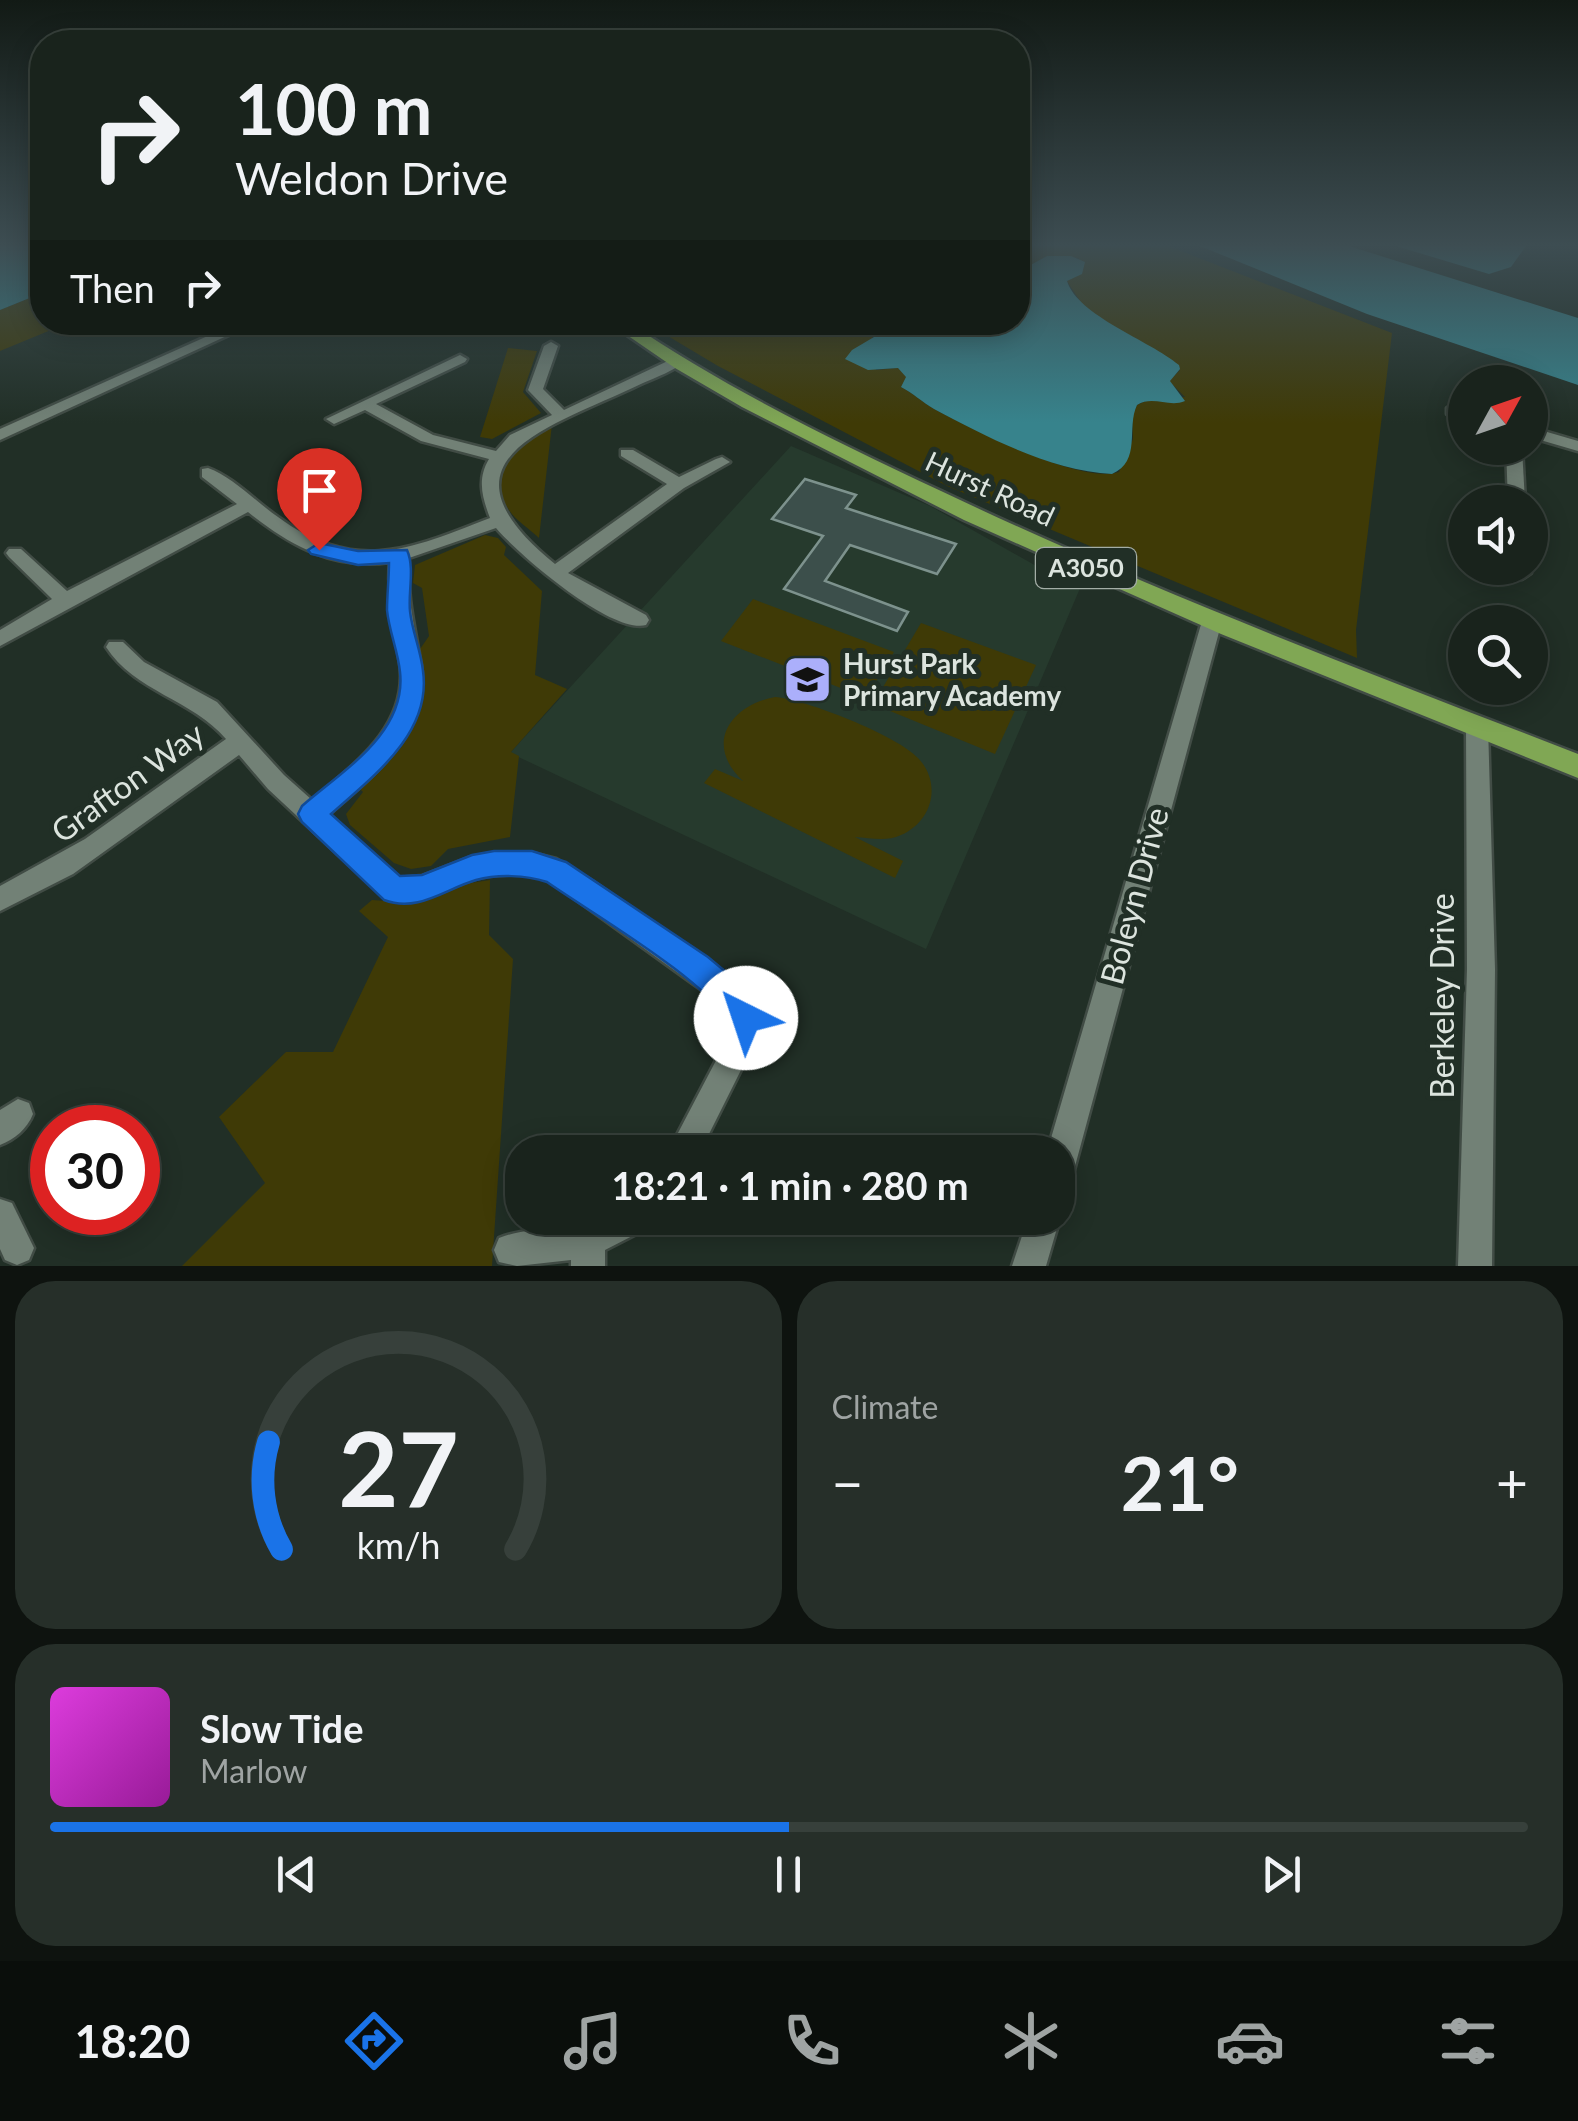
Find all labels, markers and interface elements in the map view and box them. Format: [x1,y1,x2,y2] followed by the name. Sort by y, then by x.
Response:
[235,66,432,150] text: 100 m
[70,70,200,200] icon: right
[235,151,508,205] text: Weldon Drive
[175,260,230,315] icon: right
[70,265,155,311] text: Then
[1448,365,1548,465] north arrow
[1448,365,1548,705] map controls
[921,443,1060,533] street label: Hurst Road
[277,448,362,551] pin
[292,463,347,518] icon: arrive
[1448,485,1548,585] button: sound
[1036,548,1136,588] road number: A3050
[1448,605,1548,705] button: search
[843,646,1061,712] place label: Hurst Park Primary Academy
[782,654,834,706] school or university icon: Hurst Park Primary Academy
[43,713,211,850] street label: Grafton Way
[1091,803,1176,988] street label: Boleyn Drive
[1422,893,1461,1099] street label: Berkeley Drive
[694,966,798,1070] position arrow
[30,1105,160,1235] speed limit sign: 30
[611,1162,969,1208] text: 18:21 · 1 min · 280 m
[832,1387,938,1426] text: Climate
[338,1404,459,1529] text: 27
[1121,1437,1239,1527] text: 21°
[832,1449,863,1515] text: −
[1496,1449,1528,1515] text: +
[356,1524,440,1567] text: km/h
[200,1705,363,1751] text: Slow Tide
[200,1751,307,1790] text: Marlow
[269,1847,324,1902] icon: previous
[761,1847,816,1902] icon: pause
[1254,1847,1309,1902] icon: next
[339,2006,409,2076] icon: directions
[558,2006,628,2076] icon: music
[777,2006,847,2076] icon: phone
[996,2006,1066,2076] icon: climate
[1215,2006,1285,2076] icon: car
[1433,2006,1503,2076] icon: filters
[74,2014,190,2068] text: 18:20

